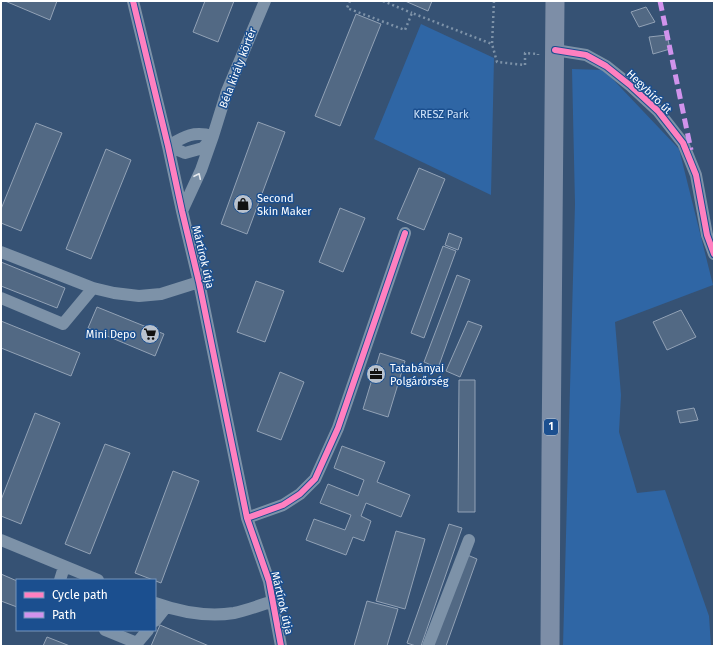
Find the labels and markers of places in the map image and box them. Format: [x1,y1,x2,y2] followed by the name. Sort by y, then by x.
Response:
[257,192,312,218] place label: Second Skin Maker
[232,193,254,215] shop icon: Second Skin Maker
[139,323,161,345] supermarket icon: Mini Depo
[86,328,136,341] place label: Mini Depo
[390,362,449,388] place label: Tatabányai Polgárőrség
[365,363,387,385] office icon: Tatabányai Polgárőrség

